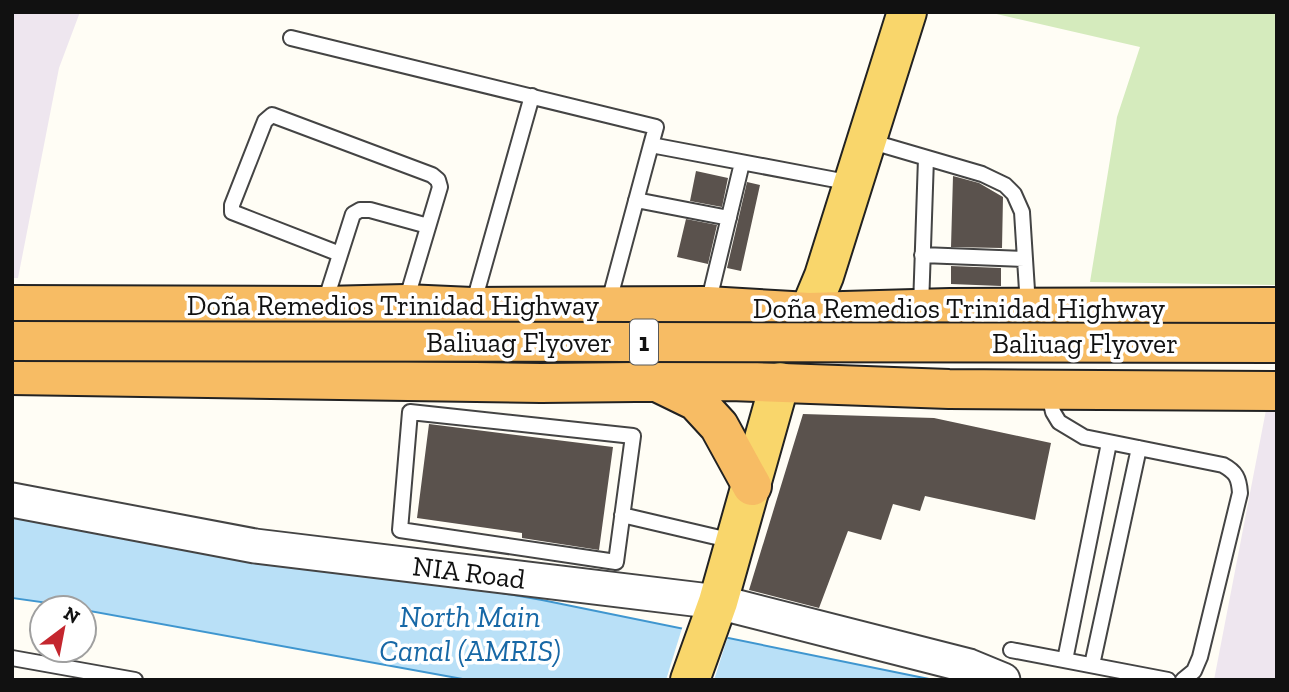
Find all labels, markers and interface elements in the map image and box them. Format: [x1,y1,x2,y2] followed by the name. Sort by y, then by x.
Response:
[187,289,600,322] street label: Doña Remedios Trinidad Highway
[753,292,1166,325] street label: Doña Remedios Trinidad Highway
[630,320,658,364] road number: 1
[426,326,612,359] street label: Baliuag Flyover
[992,327,1178,360] street label: Baliuag Flyover
[411,549,527,596] street label: NIA Road
[28,594,98,664] north arrow
[379,599,561,669] water label: North Main Canal (AMRIS)
[60,601,84,629] text: N

